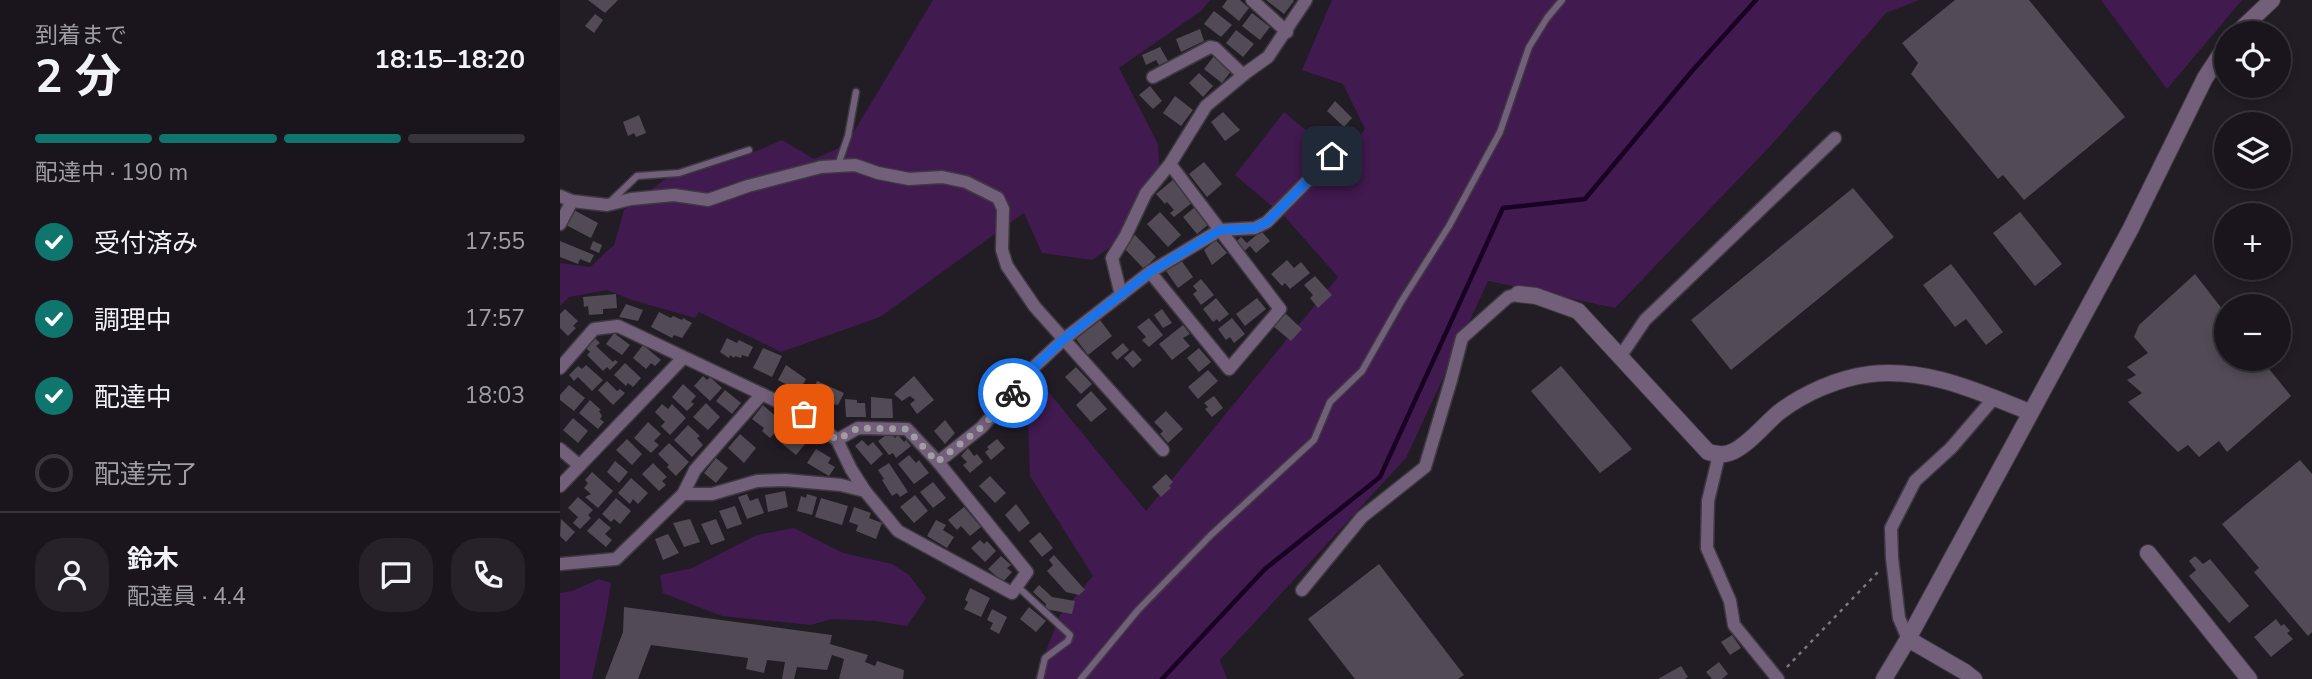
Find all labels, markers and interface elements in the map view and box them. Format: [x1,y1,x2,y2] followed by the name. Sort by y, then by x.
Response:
[35,20,127,51] text: 到着まで
[2214,21,2291,371] map controls
[2214,21,2291,98] button: locate
[374,42,525,77] text: 18:15–18:20
[35,45,121,108] text: 2 分
[2214,112,2291,189] button: layers
[1302,126,1362,186] pin
[1313,137,1351,175] icon: home
[35,157,188,188] text: 配達中 · 190 m
[2214,203,2291,280] button: +
[35,223,73,261] icon: check
[94,226,198,261] text: 受付済み
[465,226,525,257] text: 17:55
[2214,294,2291,371] button: −
[35,300,73,338] icon: check
[94,303,172,338] text: 調理中
[465,303,525,334] text: 17:57
[978,358,1048,428] courier
[994,374,1032,412] icon: bike
[35,377,73,415] icon: check
[94,380,172,415] text: 配達中
[465,380,525,411] text: 18:03
[774,384,834,444] pin
[785,395,823,433] icon: bag
[94,457,198,492] text: 配達完了
[35,538,109,612] button: person
[359,538,433,612] button: chat
[451,538,525,612] button: phone
[127,542,179,577] text: 鈴木
[127,581,246,612] text: 配達員 · 4.4

